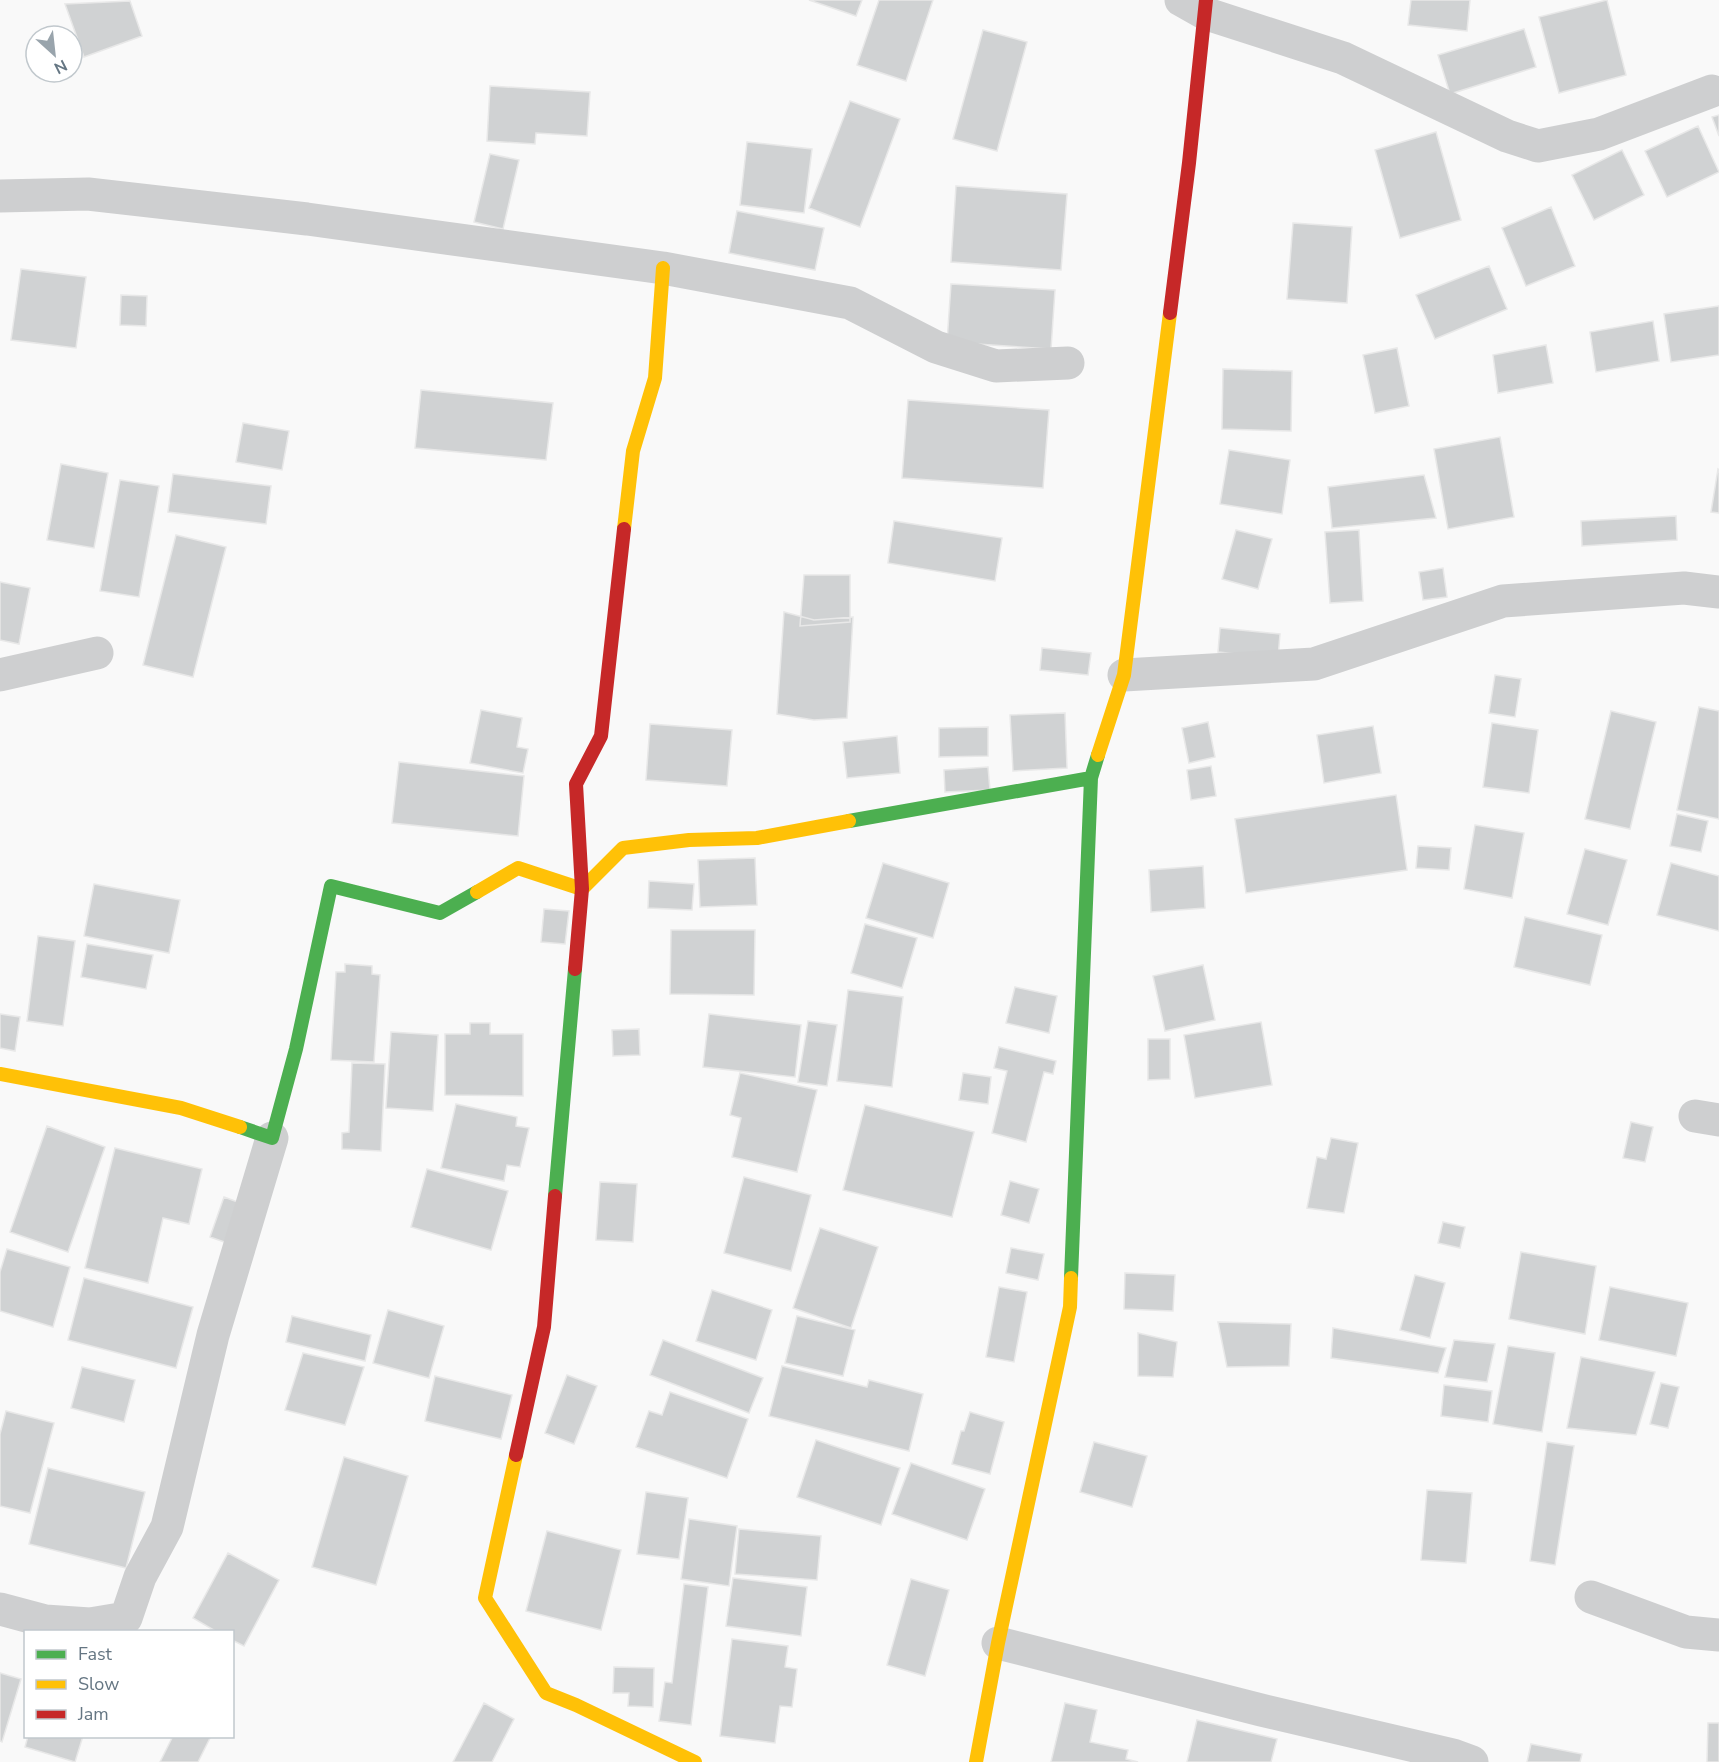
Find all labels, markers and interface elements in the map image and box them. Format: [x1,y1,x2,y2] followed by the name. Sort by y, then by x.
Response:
[24,24,84,84] north arrow
[50,54,71,79] text: N
[24,1630,234,1738] legend
[78,1642,113,1666] text: Fast
[78,1672,119,1696] text: Slow
[77,1702,109,1726] text: Jam

